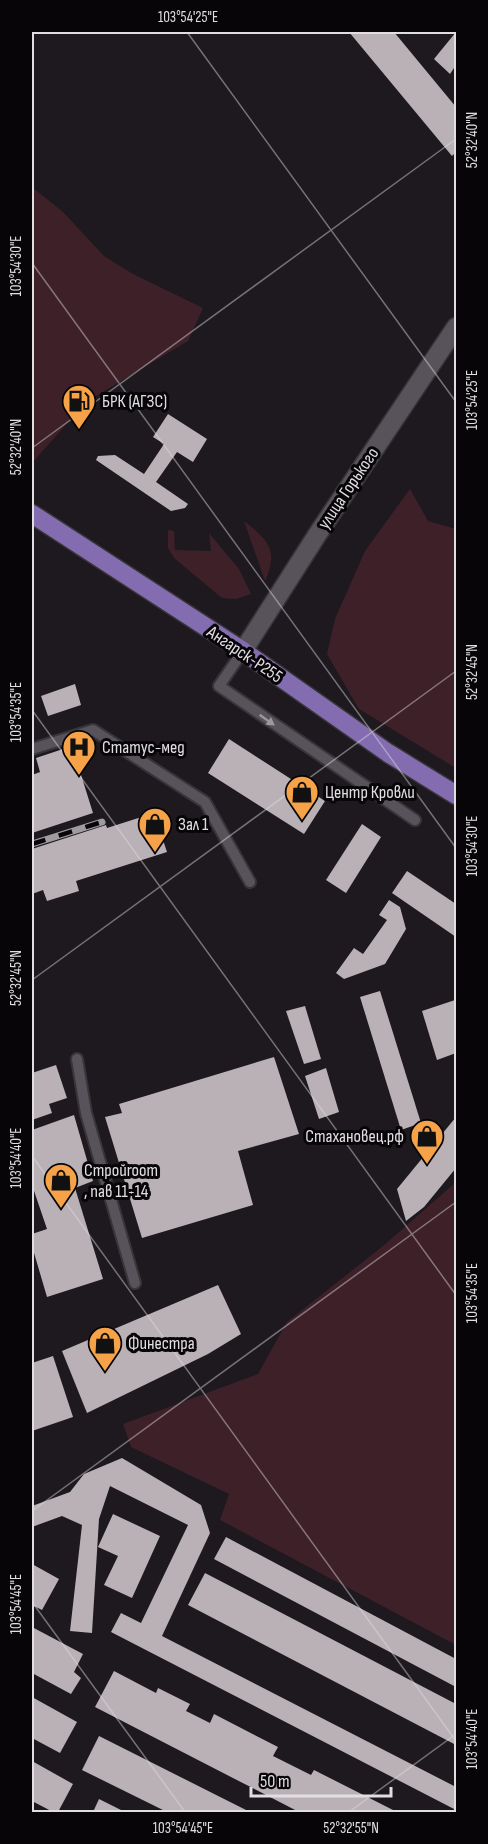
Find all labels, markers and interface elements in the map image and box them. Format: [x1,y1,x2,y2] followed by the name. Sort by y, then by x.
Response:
[158,8,218,27] text: 103°54'25"E
[463,112,482,168] text: 52°32'40"N
[7,236,26,296] text: 103°54'30"E
[463,370,482,430] text: 103°54'25"E
[61,383,97,430] fuel station icon: БРК (АГЗС)
[102,391,167,412] place label: БРК (АГЗС)
[7,419,26,475] text: 52°32'40"N
[314,444,383,533] street label: улица Горького
[202,621,286,687] street label: Ангарск-Р255
[463,644,482,700] text: 52°32'45"N
[7,682,26,742] text: 103°54'35"E
[259,714,275,725] one-way arrow
[61,729,97,776] hospital icon: Статус-мед
[102,737,185,758] place label: Статус-мед
[284,774,320,821] shop icon: Центр Кровли
[325,782,415,803] place label: Центр Кровли
[137,806,173,853] shop icon: Зал 1
[178,814,209,835] place label: Зал 1
[463,816,482,876] text: 103°54'30"E
[7,950,26,1006] text: 52°32'45"N
[409,1118,445,1165] shop icon: Стахановец.рф
[305,1126,404,1147] place label: Стахановец.рф
[7,1128,26,1188] text: 103°54'40"E
[84,1160,158,1202] place label: Стройroom , пав 11-14
[43,1162,79,1209] shop icon: Стройroom , пав 11-14
[463,1263,482,1323] text: 103°54'35"E
[87,1325,123,1372] shop icon: Финестра
[128,1333,195,1354] place label: Финестра
[7,1574,26,1634] text: 103°54'45"E
[463,1709,482,1769] text: 103°54'40"E
[251,1760,390,1798] scale bar
[260,1771,290,1792] text: 50 m
[153,1819,213,1838] text: 103°54'45"E
[323,1819,379,1838] text: 52°32'55"N

